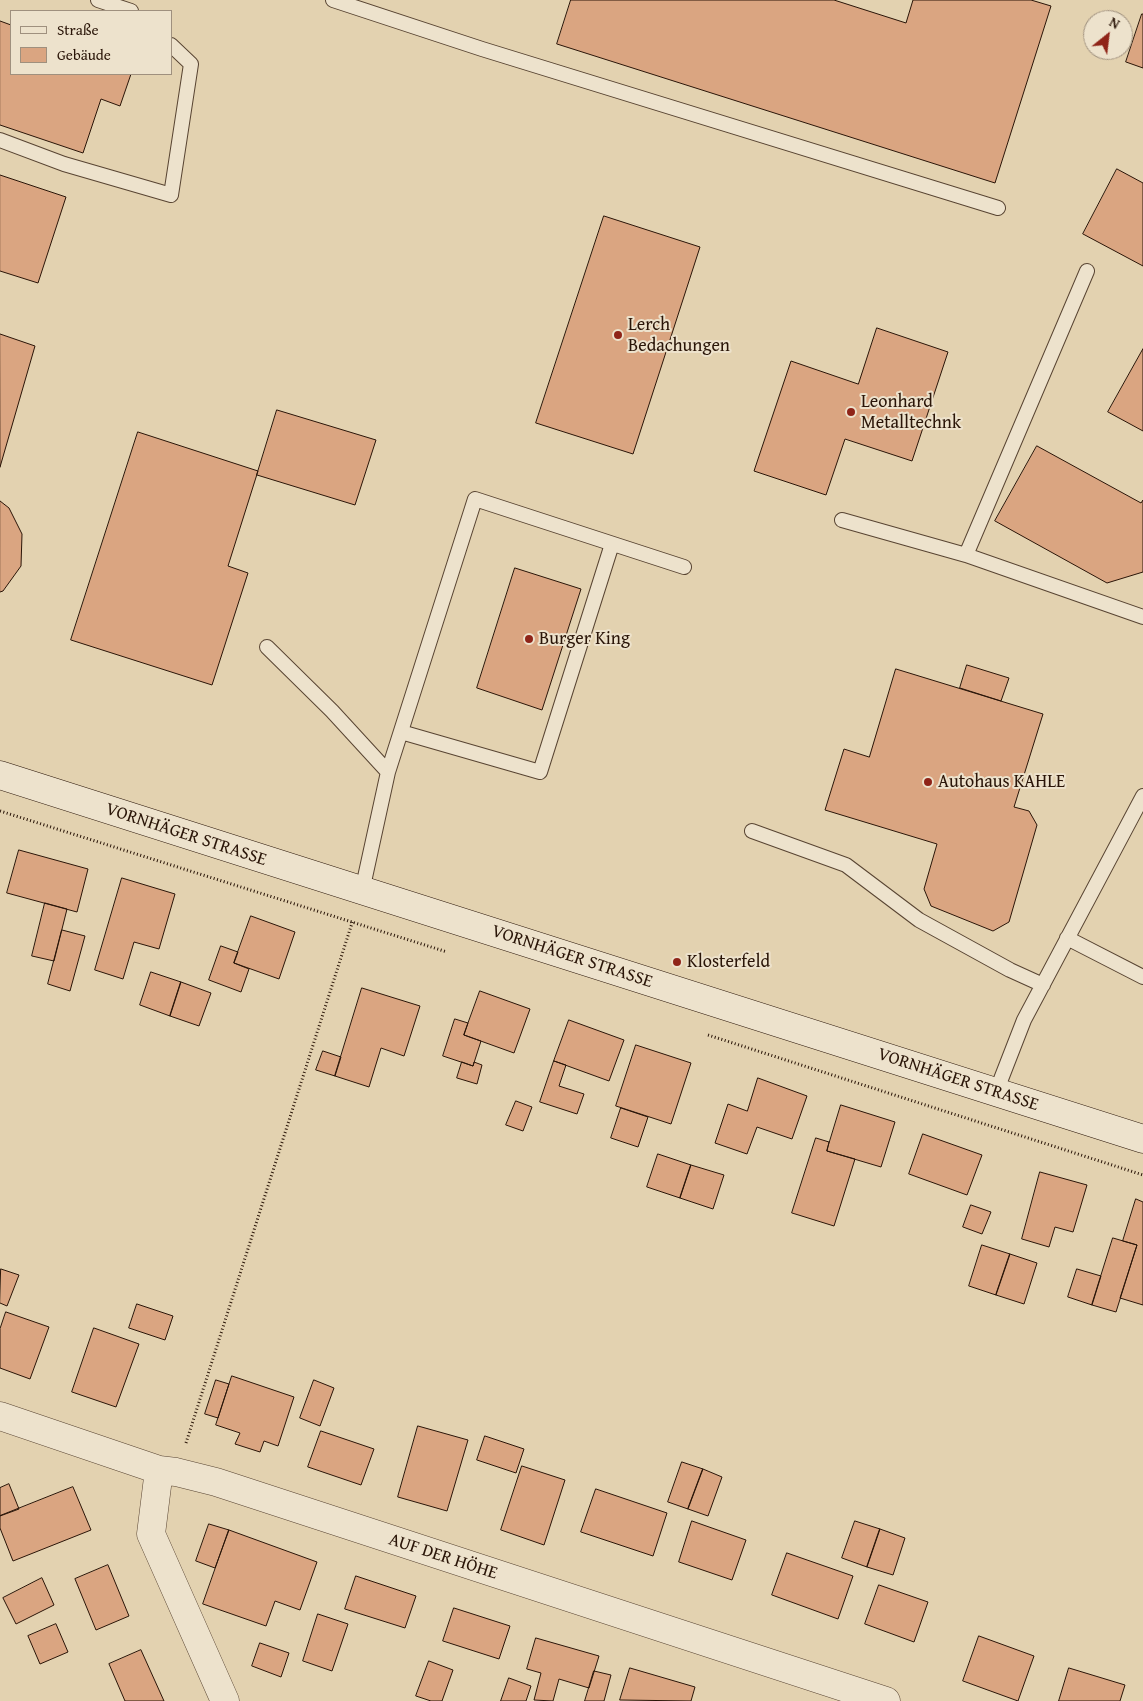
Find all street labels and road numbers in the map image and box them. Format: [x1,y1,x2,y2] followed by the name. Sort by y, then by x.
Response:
[103,799,269,871] street label: VORNHÄGER STRASSE
[489,921,655,993] street label: VORNHÄGER STRASSE
[875,1044,1041,1116] street label: VORNHÄGER STRASSE
[386,1529,500,1585] street label: AUF DER HÖHE

